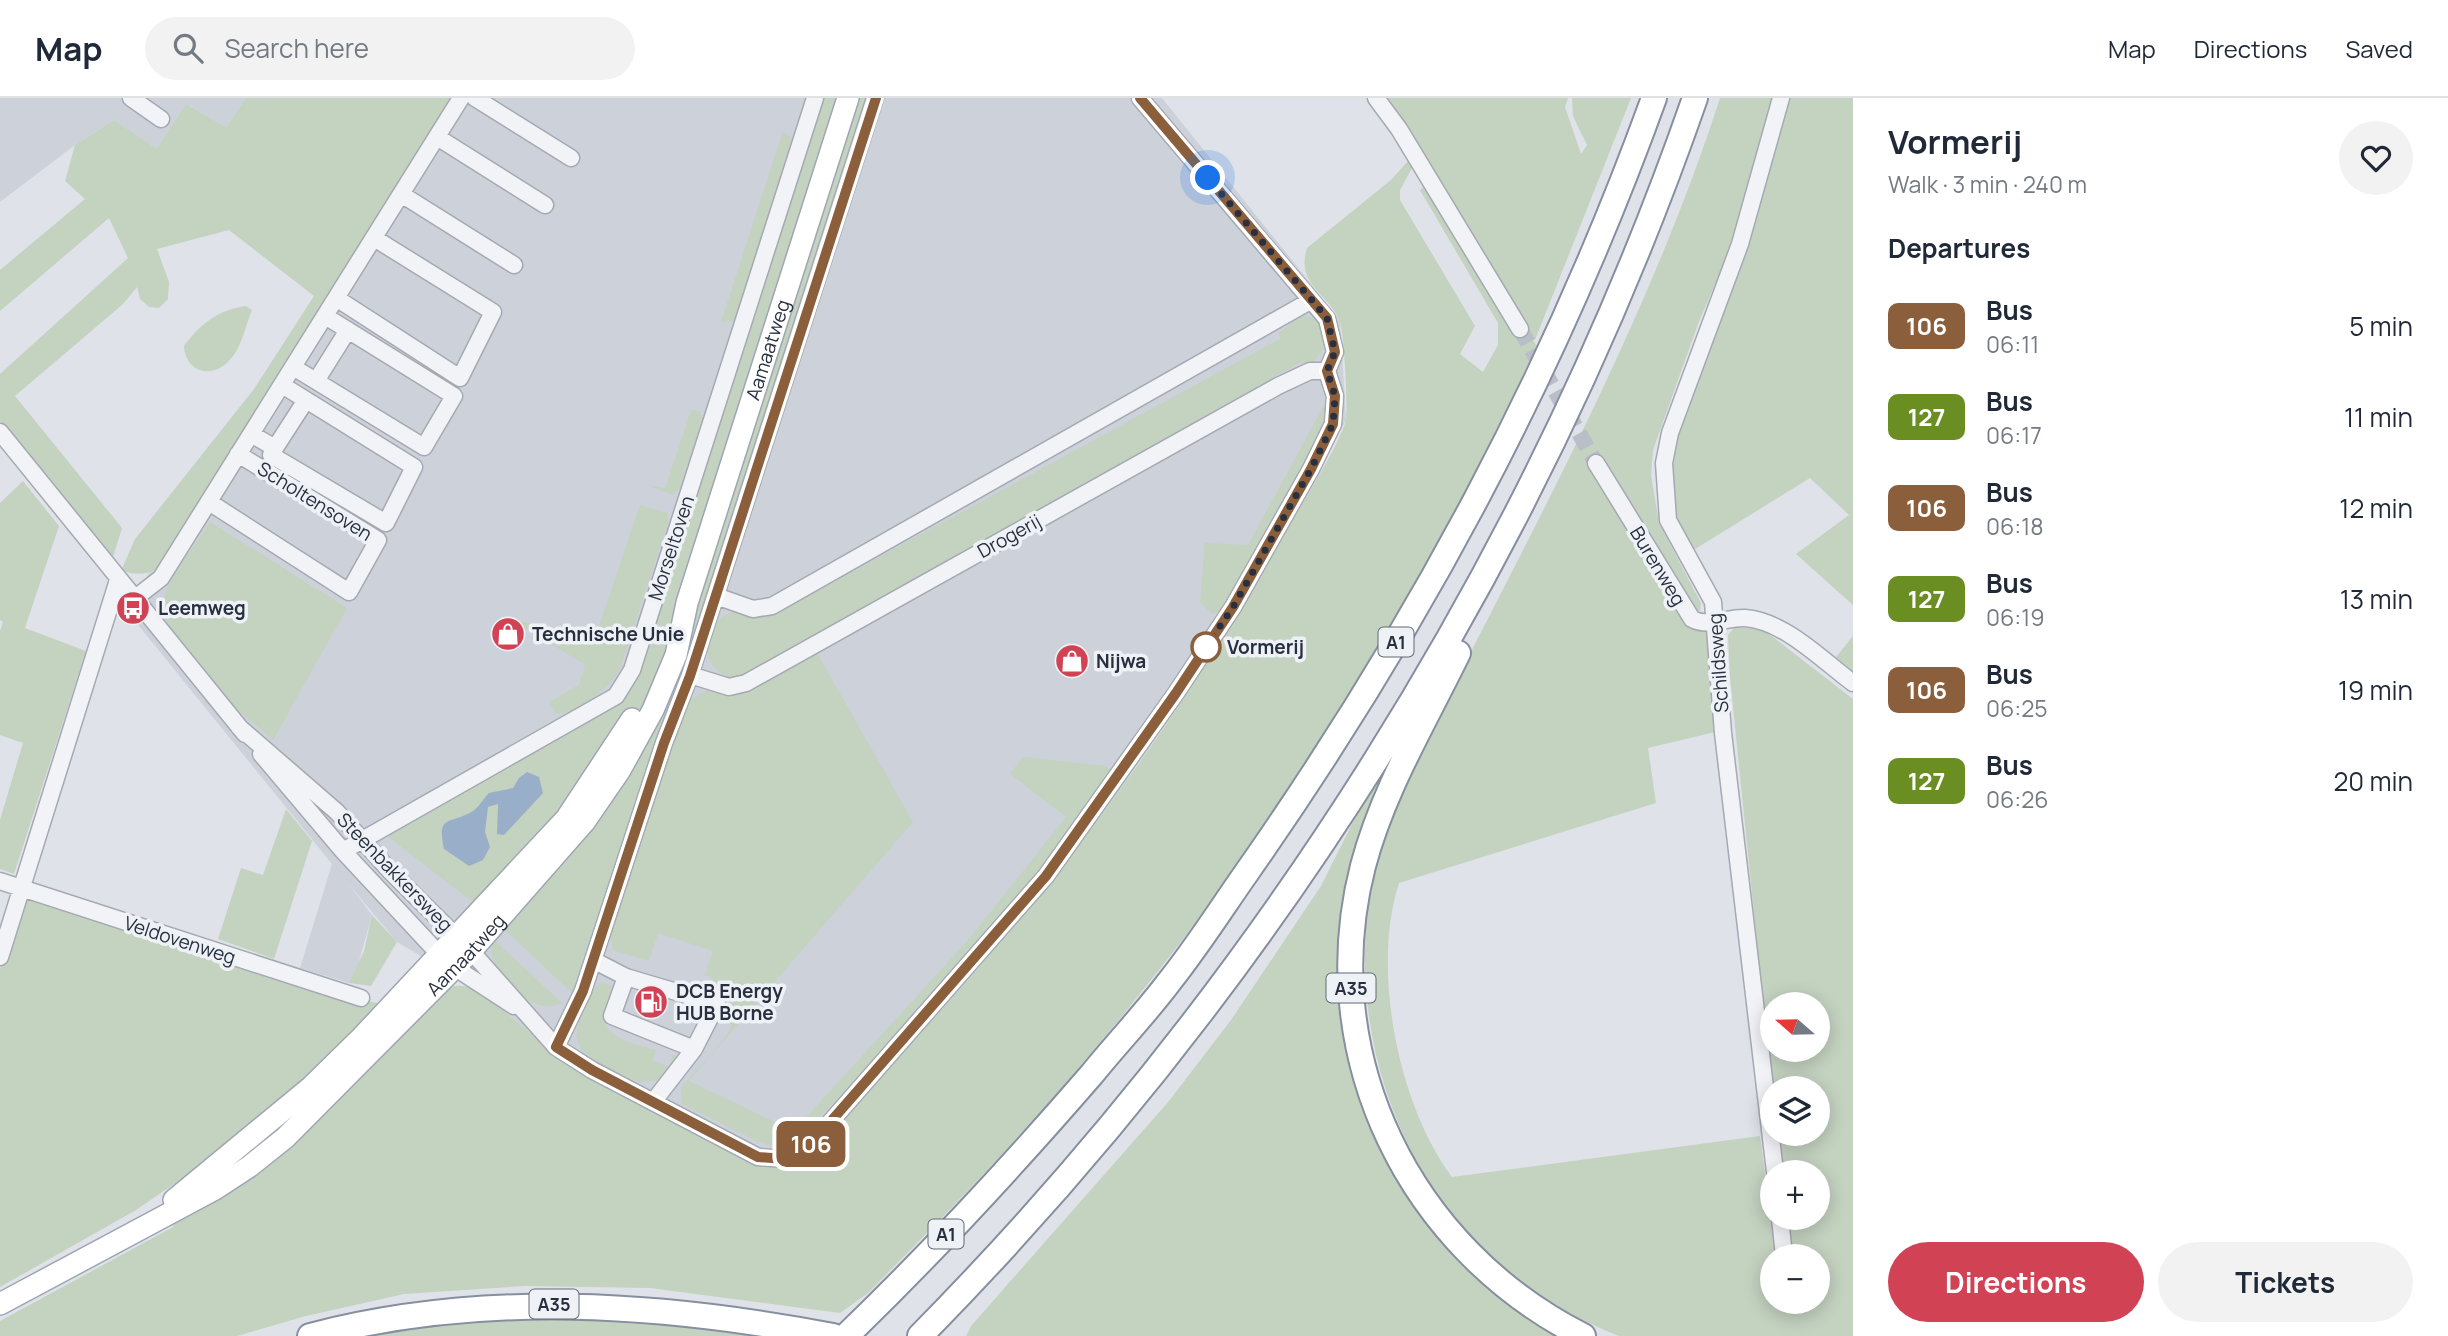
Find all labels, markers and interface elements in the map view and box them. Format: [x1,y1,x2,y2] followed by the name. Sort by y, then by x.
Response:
[145,17,635,80] search box
[35,26,103,71] text: Map
[169,29,207,67] icon: search
[225,30,369,66] text: Search here
[2108,32,2156,65] text: Map
[2194,32,2307,65] text: Directions
[2345,32,2413,65] text: Saved
[1888,119,2022,164] text: Vormerij
[2339,121,2413,195] button: heart
[1190,160,1225,195] your location
[1888,168,2087,200] text: Walk · 3 min · 240 m
[1888,230,2030,266] text: Departures
[1986,292,2033,328] text: Bus
[740,296,796,403] street label: Aamaatweg
[2349,308,2413,344] text: 5 min
[1906,309,1947,342] text: 106
[1986,328,2039,360] text: 06:11
[1986,383,2033,419] text: Bus
[2344,399,2413,435] text: 11 min
[1908,400,1945,433] text: 127
[1986,419,2042,451] text: 06:17
[253,455,377,547] street label: Scholtensoven
[1986,474,2033,510] text: Bus
[2339,490,2413,526] text: 12 min
[1906,491,1947,524] text: 106
[642,492,700,604] street label: Morseltoven
[972,508,1046,564] street label: Drogerij
[1986,510,2044,542] text: 06:18
[1624,521,1692,611] street label: Burenweg
[1986,565,2033,601] text: Bus
[2340,581,2413,617] text: 13 min
[1908,582,1945,615] text: 127
[114,589,152,627] bus stop icon: Leemweg
[158,595,246,621] place label: Leemweg
[1986,601,2044,633] text: 06:19
[1702,612,1734,714] street label: Schildsweg
[489,615,527,653] shop icon: Technische Unie
[532,621,684,647] place label: Technische Unie
[1378,628,1414,656] road number: A1
[1191,632,1221,662] marker: Vormerij
[1227,634,1304,660] place label: Vormerij
[1053,642,1091,680] shop icon: Nijwa
[1096,648,1146,674] place label: Nijwa
[1986,656,2033,692] text: Bus
[2338,672,2413,708] text: 19 min
[1906,673,1947,706] text: 106
[1986,692,2048,724] text: 06:25
[1986,747,2033,783] text: Bus
[2334,763,2413,799] text: 20 min
[1908,764,1945,797] text: 127
[1986,783,2049,815] text: 06:26
[331,807,459,937] street label: Steenbakkersweg
[421,908,511,1002] street label: Aamaatweg
[121,910,239,970] street label: Veldovenweg
[1326,974,1376,1002] road number: A35
[676,978,783,1026] place label: DCB Energy HUB Borne
[632,983,670,1021] fuel station icon: DCB Energy HUB Borne
[1760,992,1830,1062] north arrow
[1760,992,1830,1314] map controls
[1760,1076,1830,1146] button: layers
[771,1121,851,1167] line badge: 106
[790,1127,832,1160] text: 106
[1760,1160,1830,1230] button: +
[928,1219,964,1248] road number: A1
[1888,1242,2144,1322] button: Directions
[2158,1242,2413,1322] button: Tickets
[1760,1244,1830,1314] button: −
[530,1289,578,1318] road number: A35

